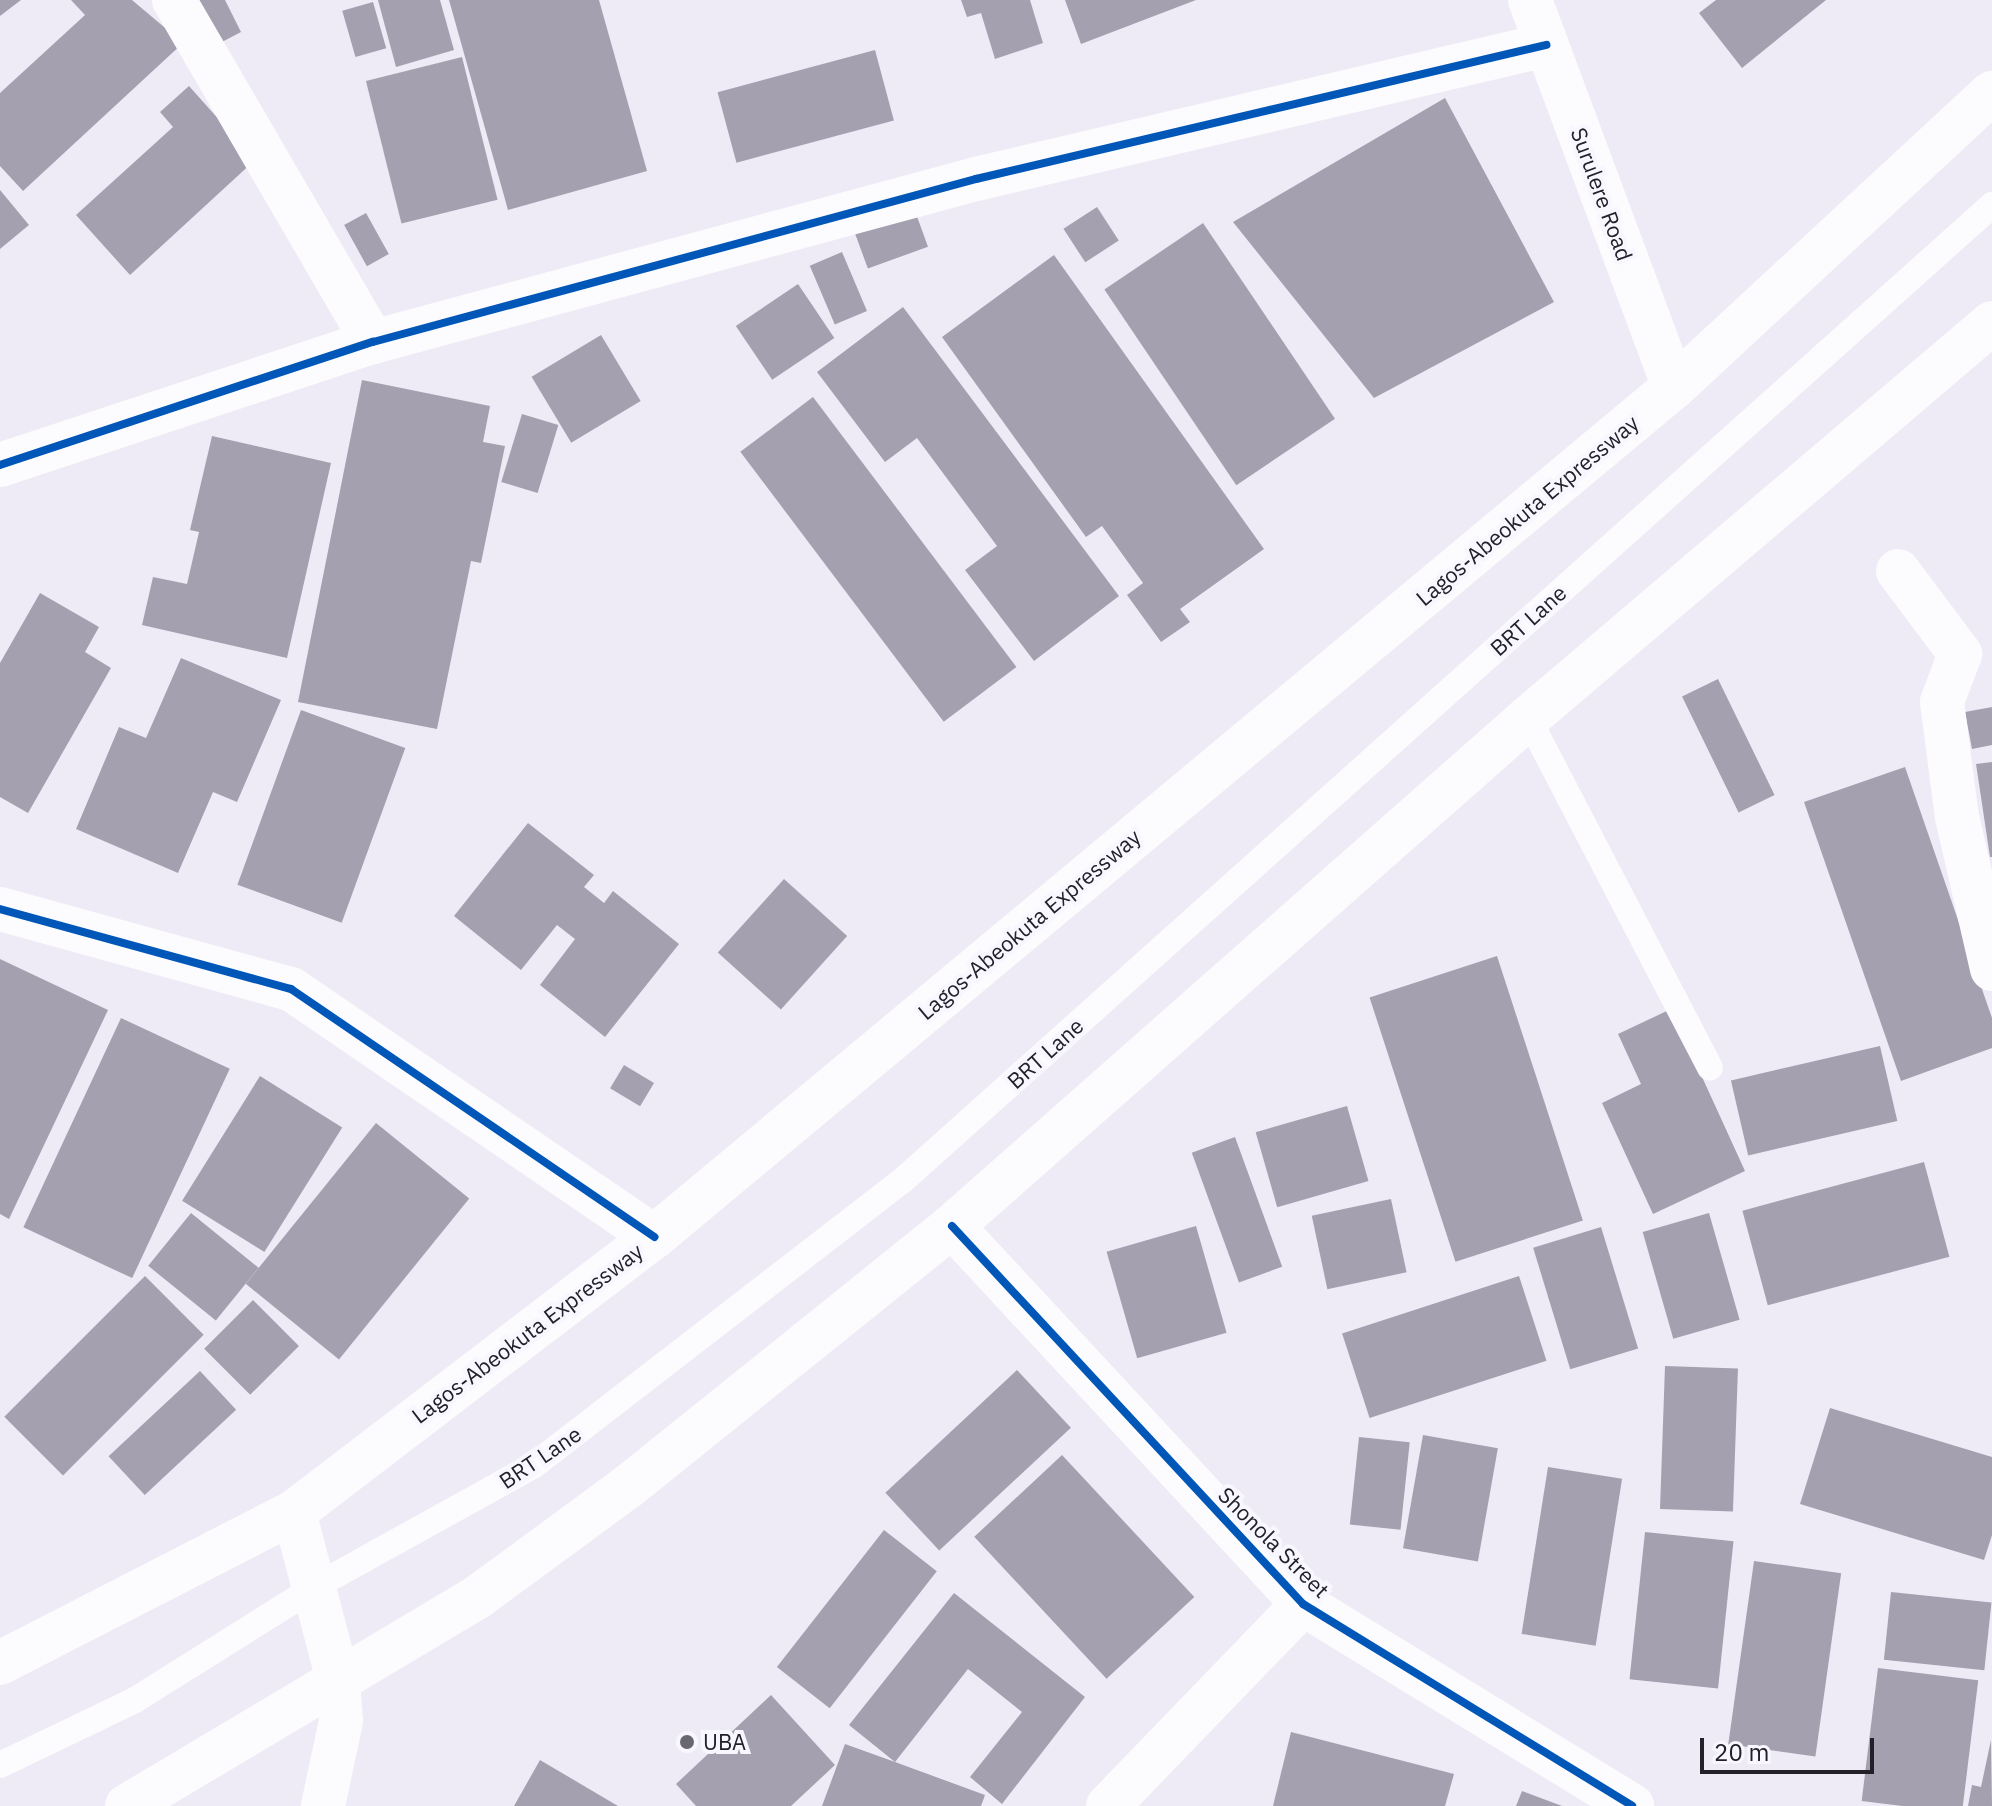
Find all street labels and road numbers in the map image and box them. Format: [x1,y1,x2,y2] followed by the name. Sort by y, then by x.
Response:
[1566,124,1638,264] street label: Surulere Road
[1410,409,1644,611] street label: Lagos-Abeokuta Expressway
[1485,579,1571,661] street label: BRT Lane
[912,823,1146,1025] street label: Lagos-Abeokuta Expressway
[1002,1012,1088,1094] street label: BRT Lane
[406,1237,648,1429] street label: Lagos-Abeokuta Expressway
[494,1420,586,1494] street label: BRT Lane
[1213,1481,1335,1603] street label: Shonola Street

